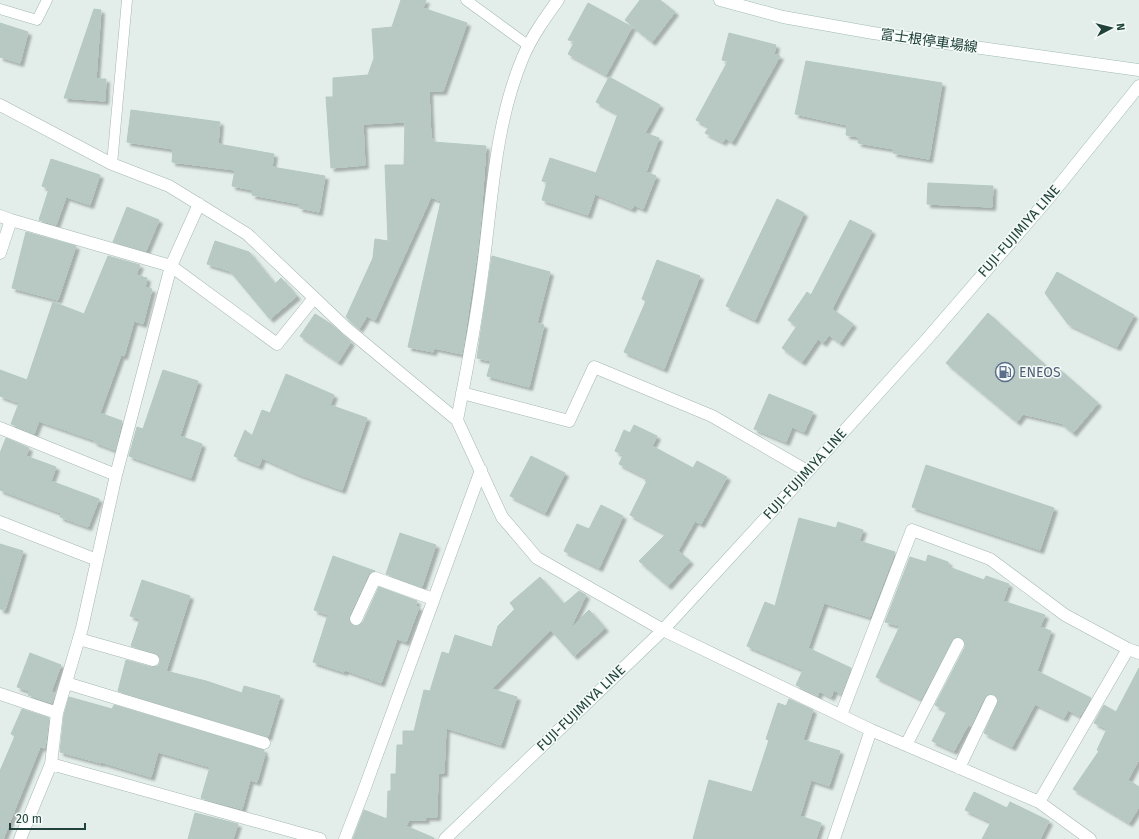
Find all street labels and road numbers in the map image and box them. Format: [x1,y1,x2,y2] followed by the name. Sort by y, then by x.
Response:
[879,26,979,56] street label: 富士根停車場線
[974,181,1064,281] street label: FUJI-FUJIMIYA LINE
[760,425,850,523] street label: FUJI-FUJIMIYA LINE
[533,661,629,755] street label: FUJI-FUJIMIYA LINE

